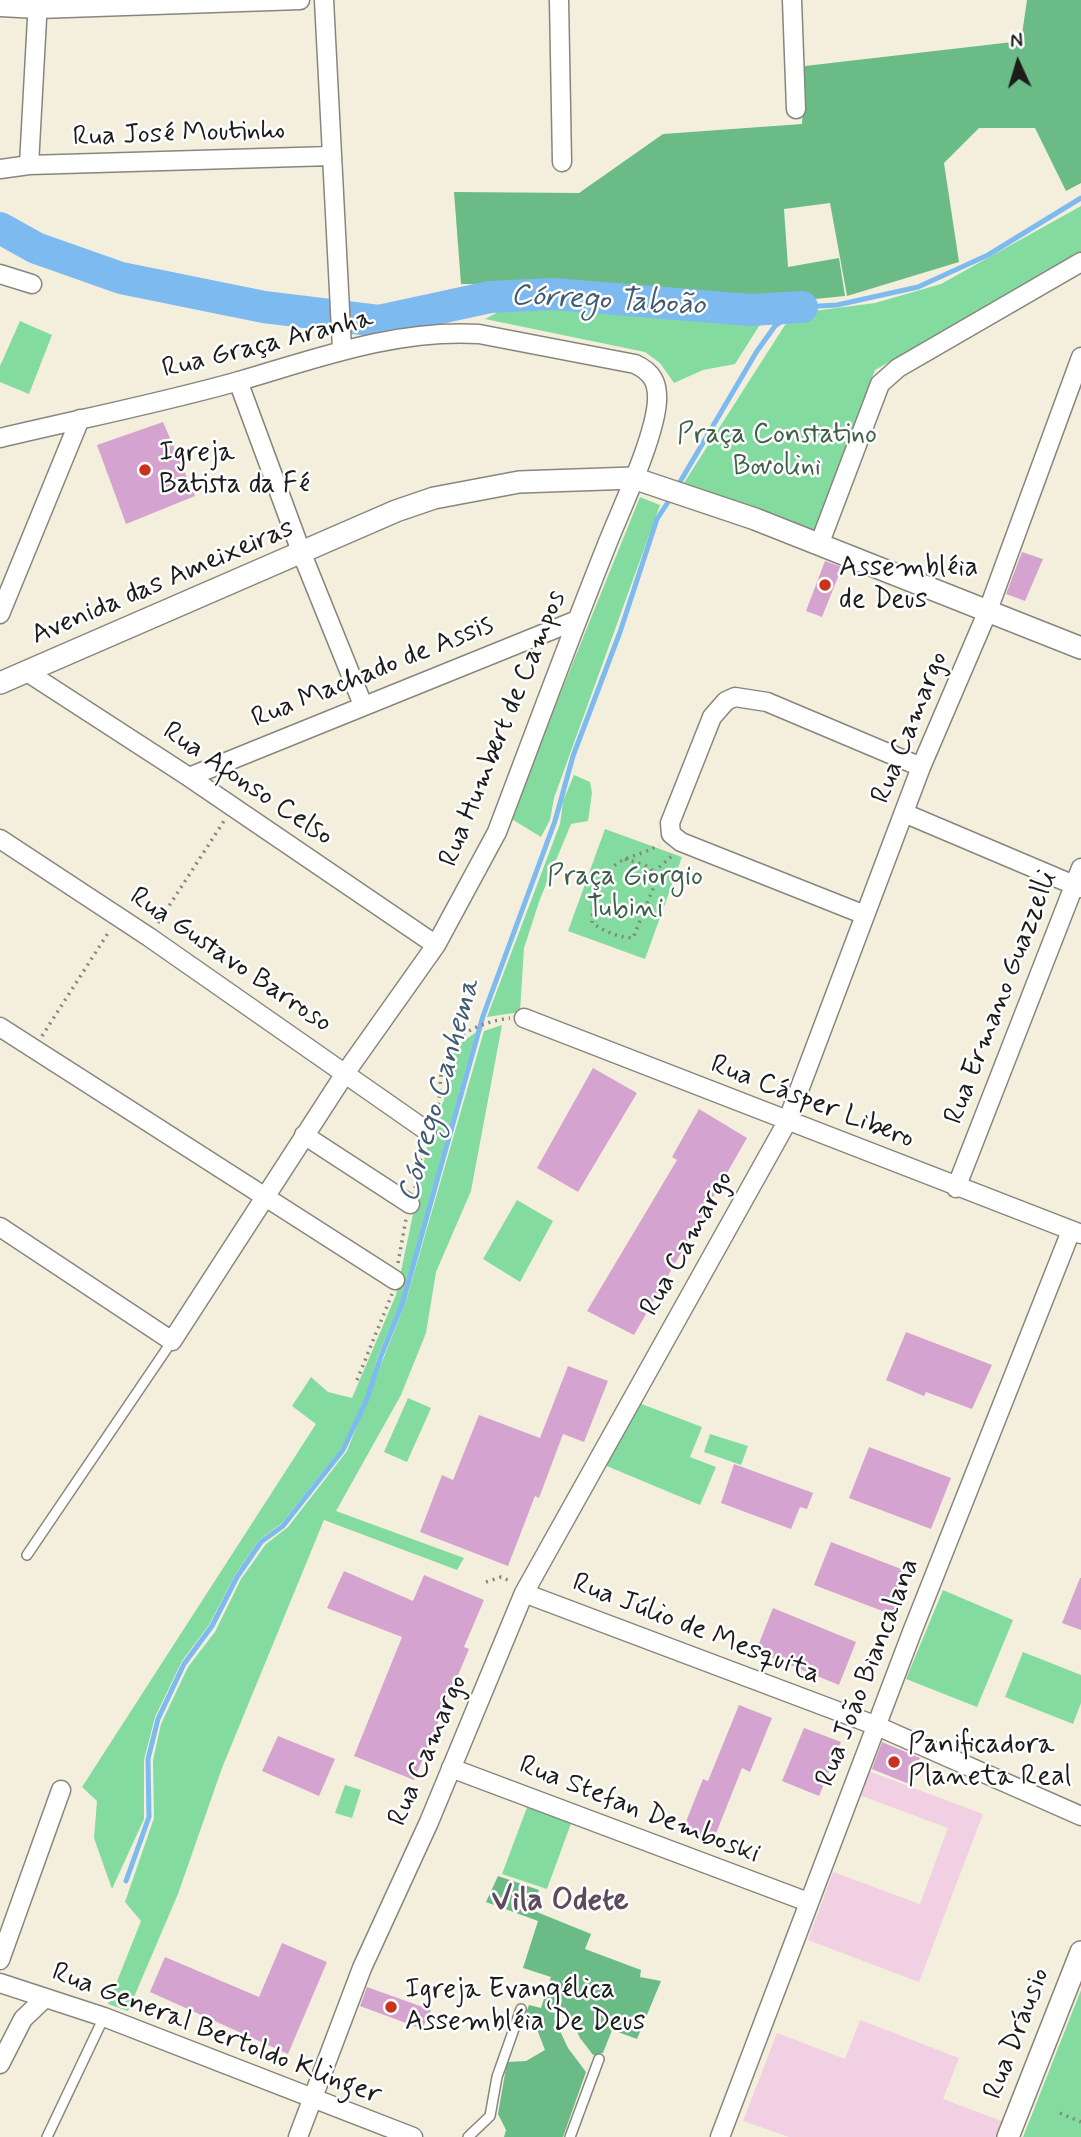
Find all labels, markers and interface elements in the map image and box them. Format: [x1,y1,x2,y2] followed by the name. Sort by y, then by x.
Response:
[983,28,1053,98] north arrow
[1009,29,1024,54] text: N
[72,115,286,155] street label: Rua José Moutinho
[510,279,706,325] water label: Córrego Taboão
[159,303,377,387] street label: Rua Graça Aranha
[677,419,877,485] park label: Praça Constatino Bovolini
[159,437,310,503] place label: Igreja Batista da Fé
[137,462,153,478] marker: Igreja Batista da Fé
[27,512,299,654] street label: Avenida das Ameixeiras
[839,552,978,618] place label: Assembléia de Deus
[817,577,833,593] marker: Assembléia de Deus
[433,586,575,872] street label: Rua Humbert de Campos
[247,609,499,737] street label: Rua Machado de Assis
[865,647,957,809] street label: Rua Camargo
[155,716,339,854] street label: Rua Afonso Celso
[547,861,703,927] park label: Praça Giorgio Tubini
[938,867,1066,1129] street label: Rua Ermano Guazzelli
[122,881,338,1041] street label: Rua Gustavo Barroso
[392,975,490,1207] water label: Córrego Canhema
[705,1049,919,1157] street label: Rua Cásper Libero
[634,1165,742,1323] street label: Rua Camargo
[810,1554,928,1792] street label: Rua João Biancalana
[567,1567,825,1693] street label: Rua Júlio de Mesquita
[382,1670,476,1832] street label: Rua Camargo
[908,1729,1071,1795] place label: Panificadora Planeta Real
[514,1750,764,1872] street label: Rua Stefan Demboski
[886,1754,902,1770] marker: Panificadora Planeta Real
[491,1883,629,1921] district label: Vila Odete
[46,1957,386,2113] street label: Rua General Bertoldo Klinger
[978,1964,1058,2104] street label: Rua Dráusio
[405,1974,645,2040] place label: Igreja Evangélica Assembléia De Deus
[383,1999,399,2015] marker: Igreja Evangélica Assembléia De Deus

